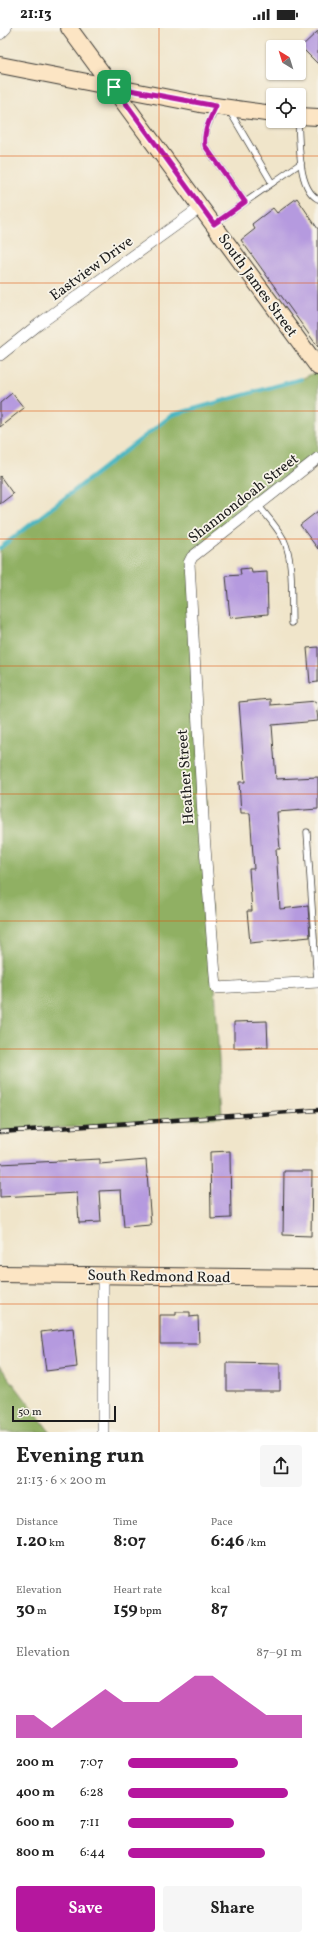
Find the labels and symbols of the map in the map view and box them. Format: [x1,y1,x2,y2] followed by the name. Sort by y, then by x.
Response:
[266,40,306,80] north arrow
[97,70,131,104] pin
[212,230,302,342] street label: South James Street
[46,232,138,307] street label: Eastview Drive
[184,449,303,549] street label: Shannondoah Street
[173,728,200,825] street label: Heather Street
[87,1266,231,1289] street label: South Redmond Road
[12,1404,116,1423] scale bar

